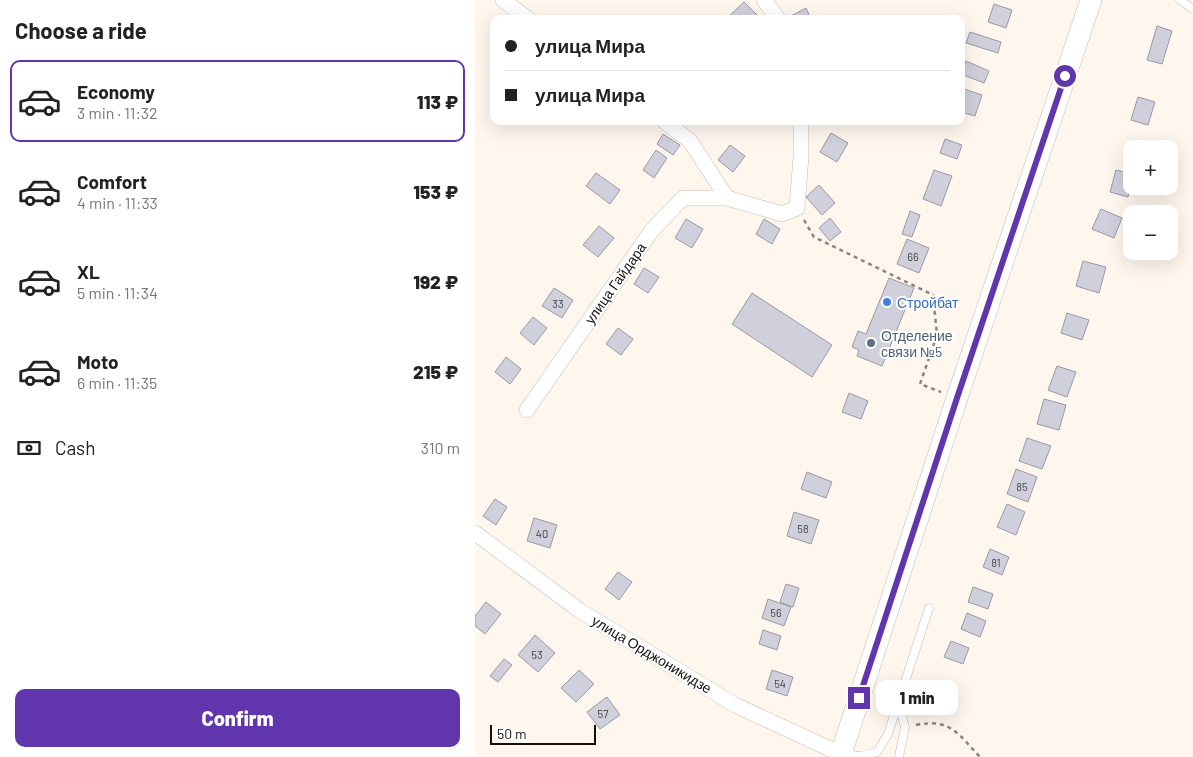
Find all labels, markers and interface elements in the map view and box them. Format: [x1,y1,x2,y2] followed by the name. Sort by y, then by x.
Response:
[15,17,147,43] text: Choose a ride
[535,34,645,57] text: улица Мира
[1054,65,1076,87] route start
[17,79,62,124] icon: car
[77,80,155,103] text: Economy
[535,83,645,106] text: улица Мира
[417,90,458,113] text: 113 ₽
[77,103,158,122] text: 3 min · 11:32
[1123,140,1178,260] map controls
[1123,140,1178,195] button: +
[17,169,62,214] icon: car
[77,170,147,193] text: Comfort
[413,180,458,203] text: 153 ₽
[77,193,158,212] text: 4 min · 11:33
[1123,205,1178,260] button: −
[581,239,649,327] street label: улица Гайдара
[907,250,919,263] house number: 66
[17,259,62,304] icon: car
[77,260,100,283] text: XL
[413,270,458,293] text: 192 ₽
[77,283,158,302] text: 5 min · 11:34
[897,294,959,311] place label: Стройбат
[881,296,893,308] marker: Стройбат
[552,297,564,310] house number: 33
[881,327,953,360] place label: Отделение связи №5
[865,337,877,349] marker: Отделение связи №5
[17,349,62,394] icon: car
[77,350,119,373] text: Moto
[413,360,458,383] text: 215 ₽
[77,373,157,392] text: 6 min · 11:35
[15,434,43,462] icon: cash
[55,436,96,459] text: Cash
[421,438,460,457] text: 310 m
[1016,480,1028,493] house number: 85
[797,522,809,535] house number: 58
[536,527,548,540] house number: 40
[991,556,1001,569] house number: 81
[770,606,782,619] house number: 56
[589,612,715,697] street label: улица Орджоникидзе
[531,648,543,661] house number: 53
[774,677,786,690] house number: 54
[877,680,959,716] callout: 1 min
[848,687,870,709] route end
[899,688,935,707] text: 1 min
[15,689,460,747] button: Confirm
[598,707,608,720] house number: 57
[490,722,596,745] scale bar
[497,725,526,742] text: 50 m

